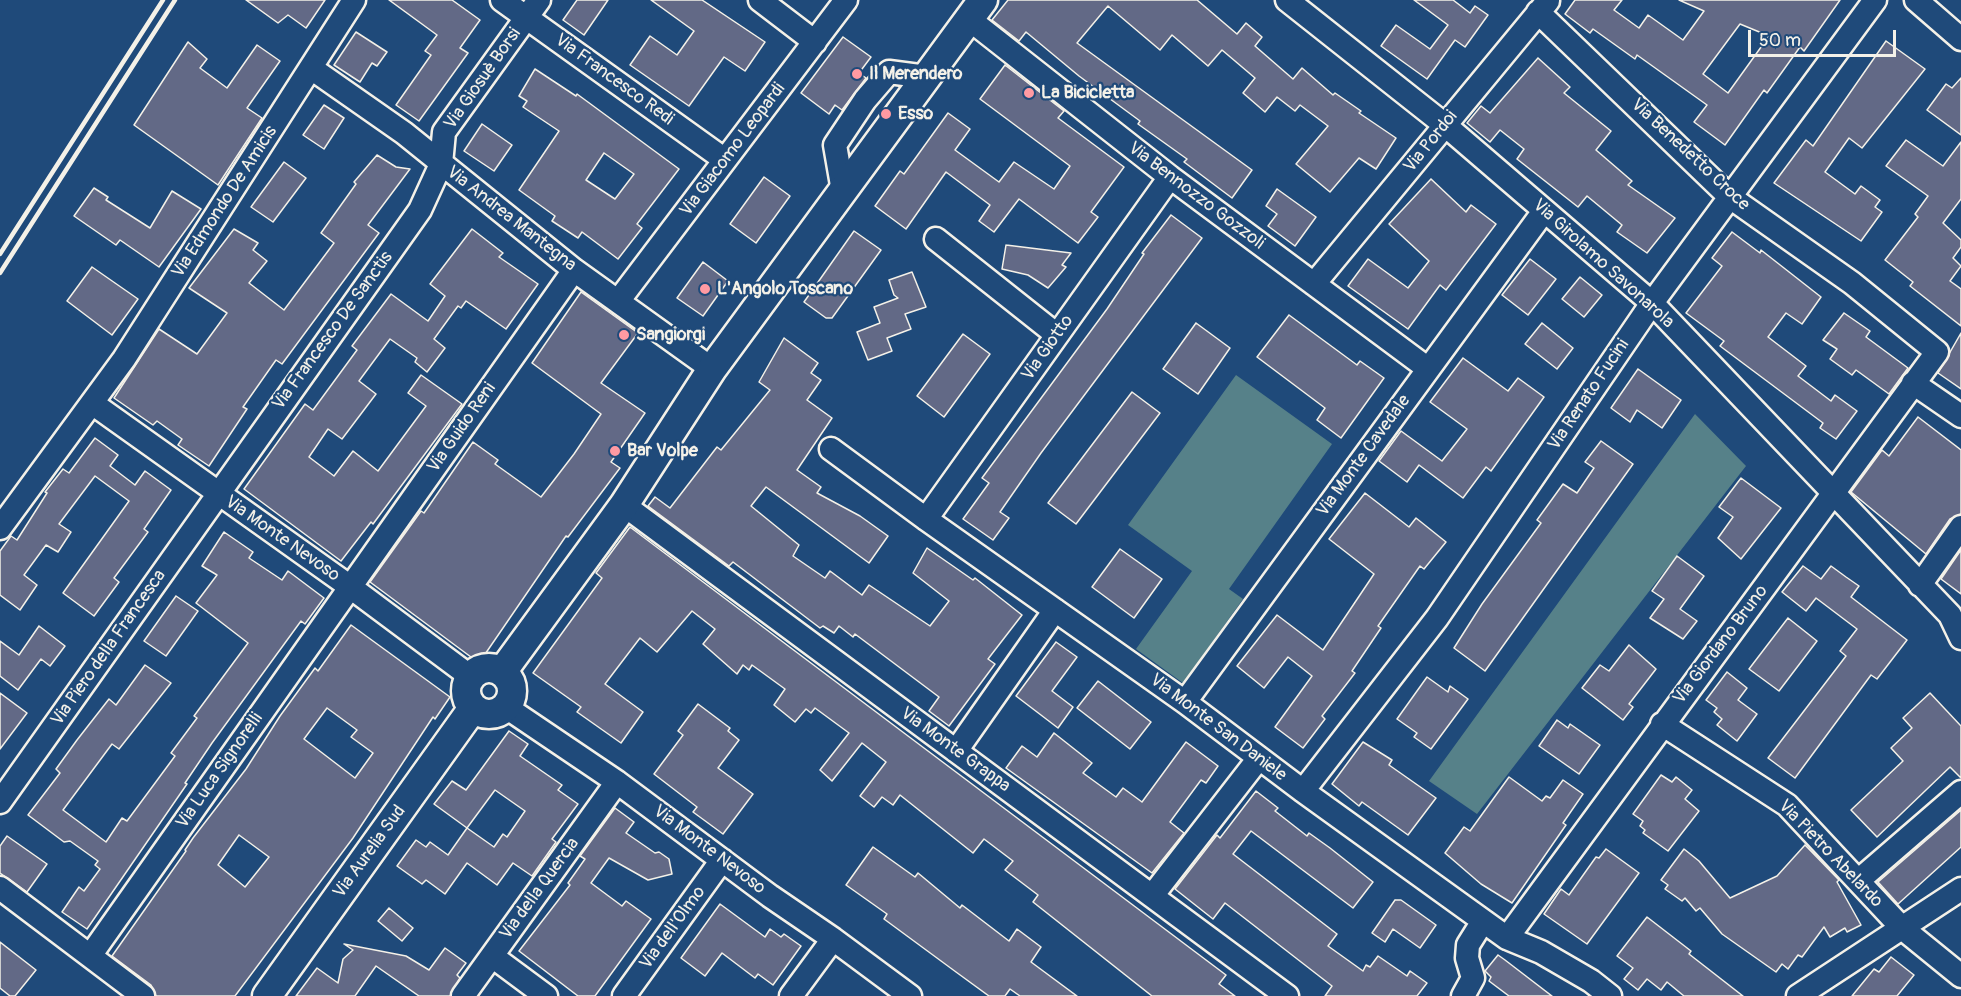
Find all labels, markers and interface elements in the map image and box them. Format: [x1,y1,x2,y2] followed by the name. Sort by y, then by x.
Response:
[1751,18,1900,56] scale bar
[440,24,526,134] street label: Via Giosuè Borsi
[1759,29,1801,52] text: 50 m
[550,30,678,130] street label: Via Francesco Redi
[869,63,962,85] place label: Il Merendero
[850,67,864,81] marker: Il Merendero
[676,79,790,221] street label: Via Giacomo Leopardi
[1041,82,1134,104] place label: La Bicicletta
[1022,86,1036,100] marker: La Bicicletta
[1626,94,1754,216] street label: Via Benedetto Croce
[898,103,933,125] place label: Esso
[879,107,893,121] marker: Esso
[1400,107,1462,177] street label: Via Pordoi
[168,122,282,282] street label: Via Edmondo De Amicis
[1124,138,1268,254] street label: Via Bennozzo Gozzoli
[442,162,580,276] street label: Via Andrea Mantegna
[1528,195,1678,333] street label: Via Girolamo Savonarola
[268,248,398,414] street label: Via Francesco De Sanctis
[717,278,853,300] place label: L'Angolo Toscano
[698,282,712,296] marker: L'Angolo Toscano
[1018,311,1078,385] street label: Via Giotto
[636,324,705,346] place label: Sangiorgi
[617,328,631,342] marker: Sangiorgi
[1544,335,1634,455] street label: Via Renato Fucini
[423,379,501,477] street label: Via Guido Reni
[1312,391,1416,521] street label: Via Monte Cavedale
[627,440,698,462] place label: Bar Volpe
[608,444,622,458] marker: Bar Volpe
[220,491,344,587] street label: Via Monte Nevoso
[47,566,171,730] street label: Via Piero della Francesca
[1669,581,1773,709] street label: Via Giordano Bruno
[1145,670,1291,786] street label: Via Monte San Daniele
[896,703,1014,797] street label: Via Monte Grappa
[172,709,268,833] street label: Via Luca Signorelli
[1773,796,1887,912] street label: Via Pietro Abelardo
[329,801,411,903] street label: Via Aurelia Sud
[648,801,770,899] street label: Via Monte Nevoso
[496,834,584,944] street label: Via della Quercia
[636,882,710,974] street label: Via dell'Olmo

